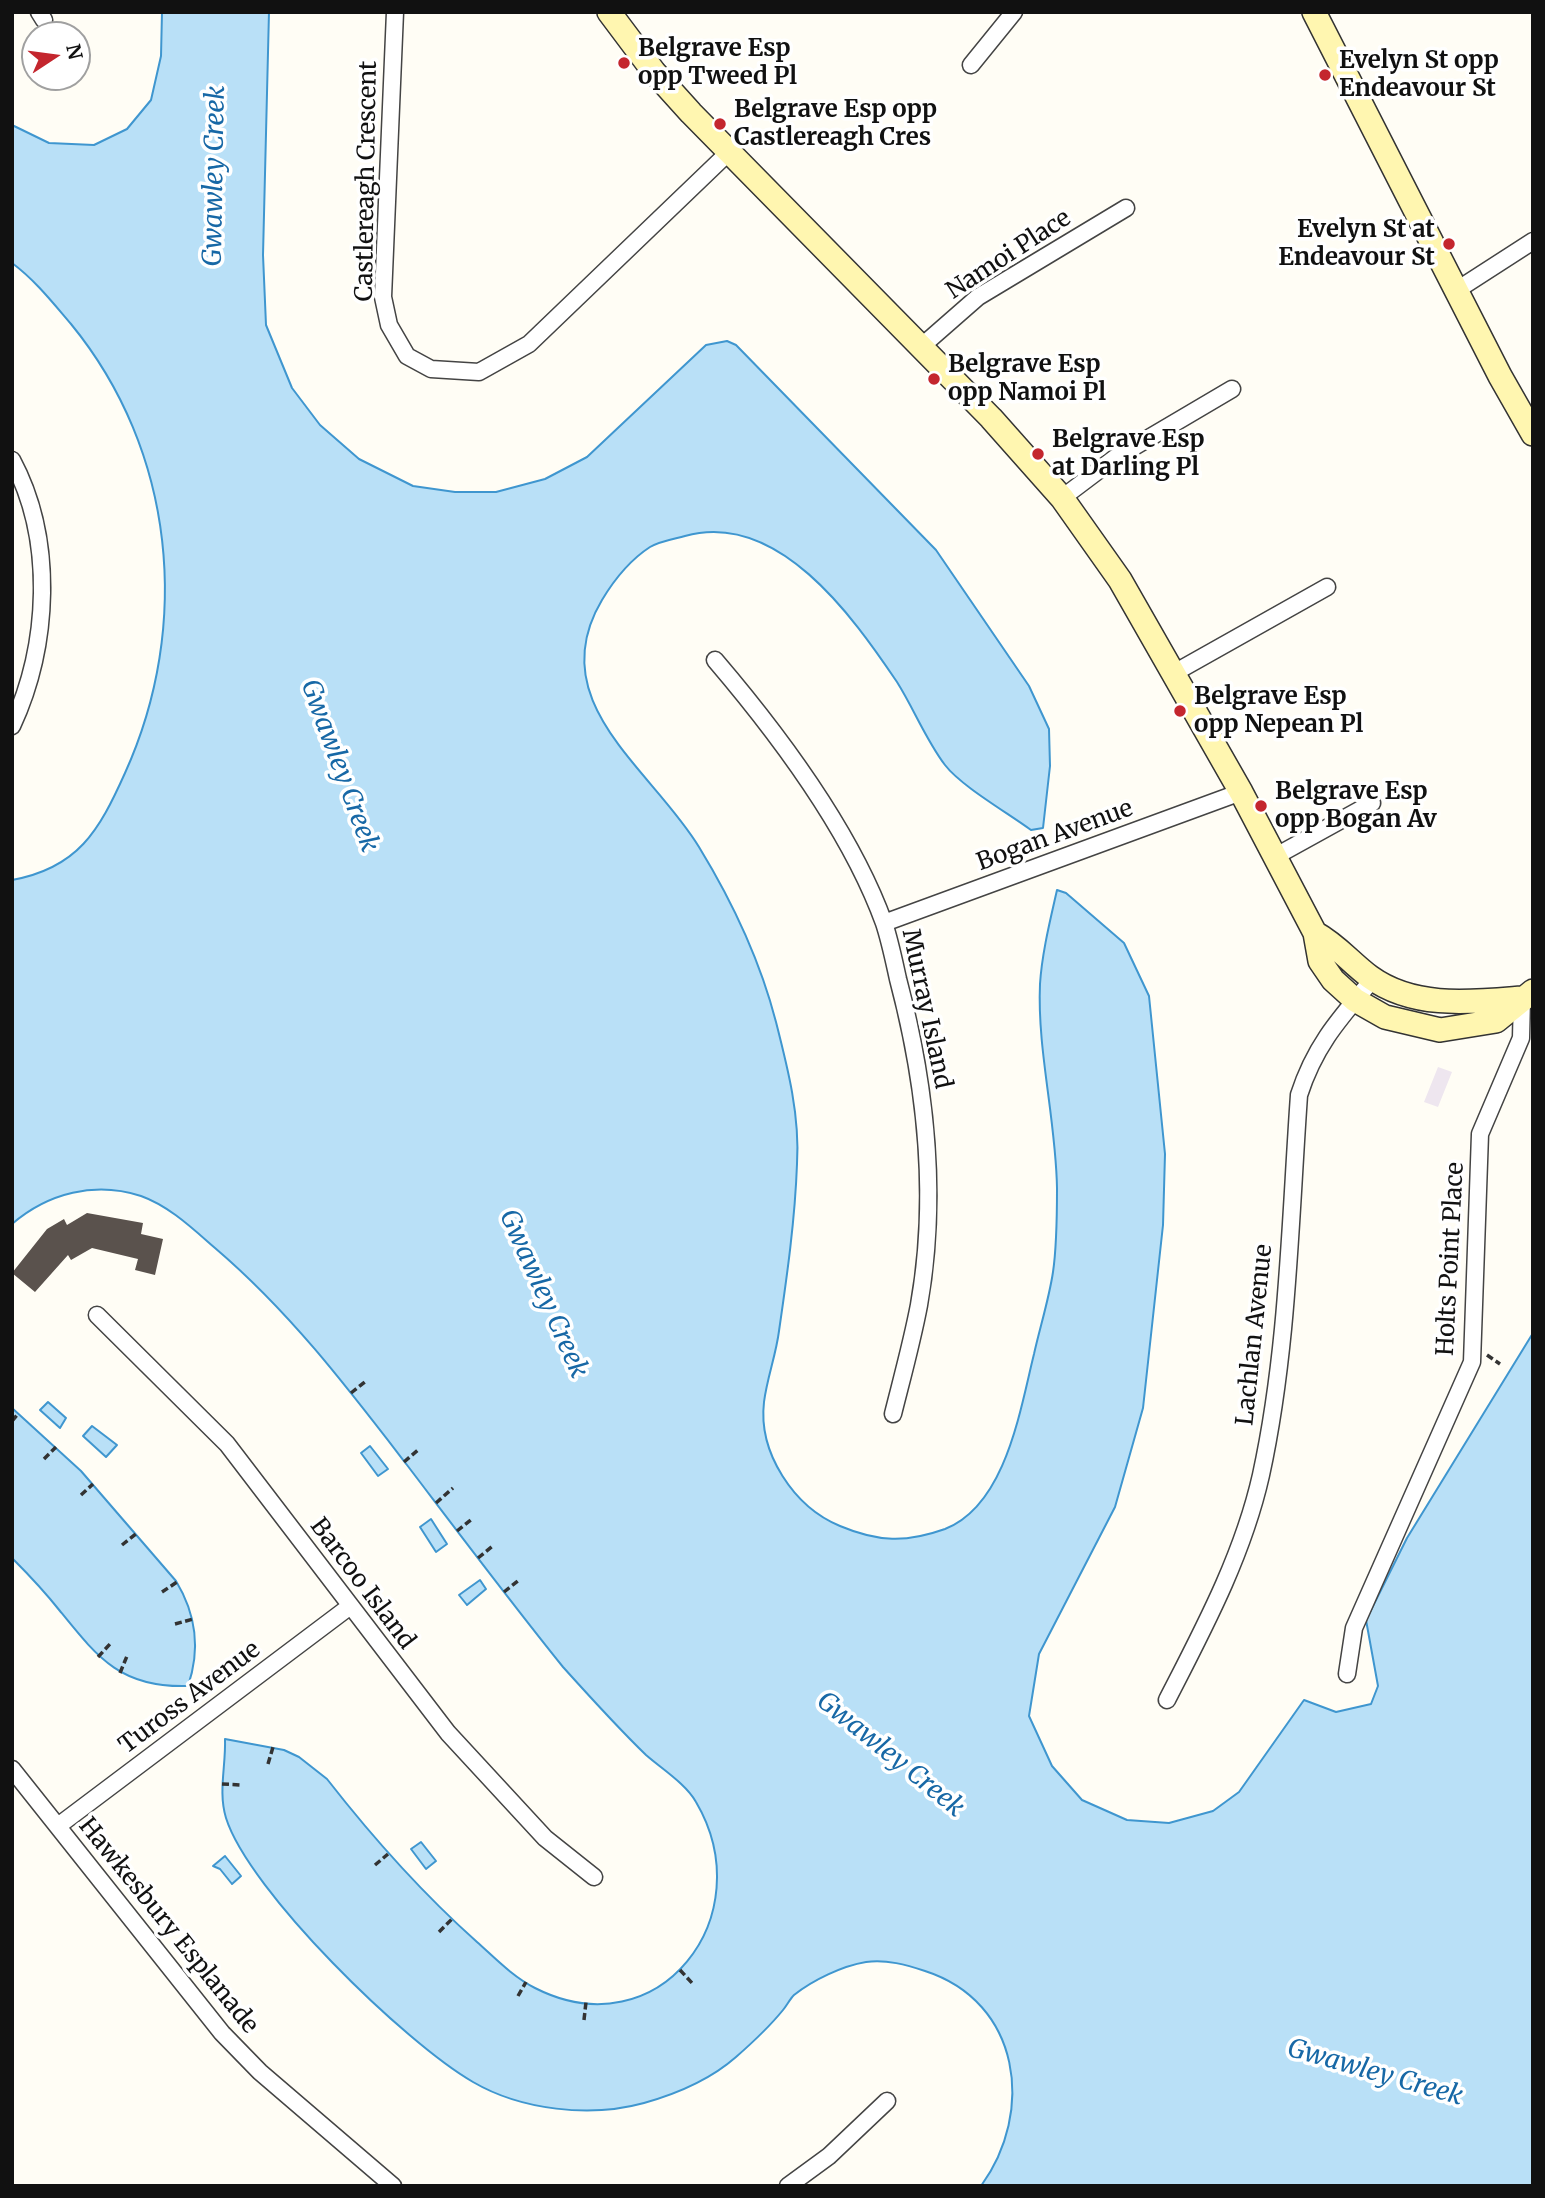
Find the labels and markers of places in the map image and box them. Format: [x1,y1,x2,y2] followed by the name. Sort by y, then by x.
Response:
[638,35,797,91] place label: Belgrave Esp opp Tweed Pl
[1339,47,1499,103] place label: Evelyn St opp Endeavour St
[616,55,632,71] marker: Belgrave Esp opp Tweed Pl
[1317,67,1333,83] marker: Evelyn St opp Endeavour St
[734,96,937,152] place label: Belgrave Esp opp Castlereagh Cres
[712,116,728,132] marker: Belgrave Esp opp Castlereagh Cres
[1278,216,1435,272] place label: Evelyn St at Endeavour St
[1441,236,1457,252] marker: Evelyn St at Endeavour St
[948,351,1106,407] place label: Belgrave Esp opp Namoi Pl
[926,371,942,387] marker: Belgrave Esp opp Namoi Pl
[1052,426,1205,482] place label: Belgrave Esp at Darling Pl
[1030,446,1046,462] marker: Belgrave Esp at Darling Pl
[1194,683,1363,739] place label: Belgrave Esp opp Nepean Pl
[1172,703,1188,719] marker: Belgrave Esp opp Nepean Pl
[1275,778,1437,834] place label: Belgrave Esp opp Bogan Av
[1253,798,1269,814] marker: Belgrave Esp opp Bogan Av

